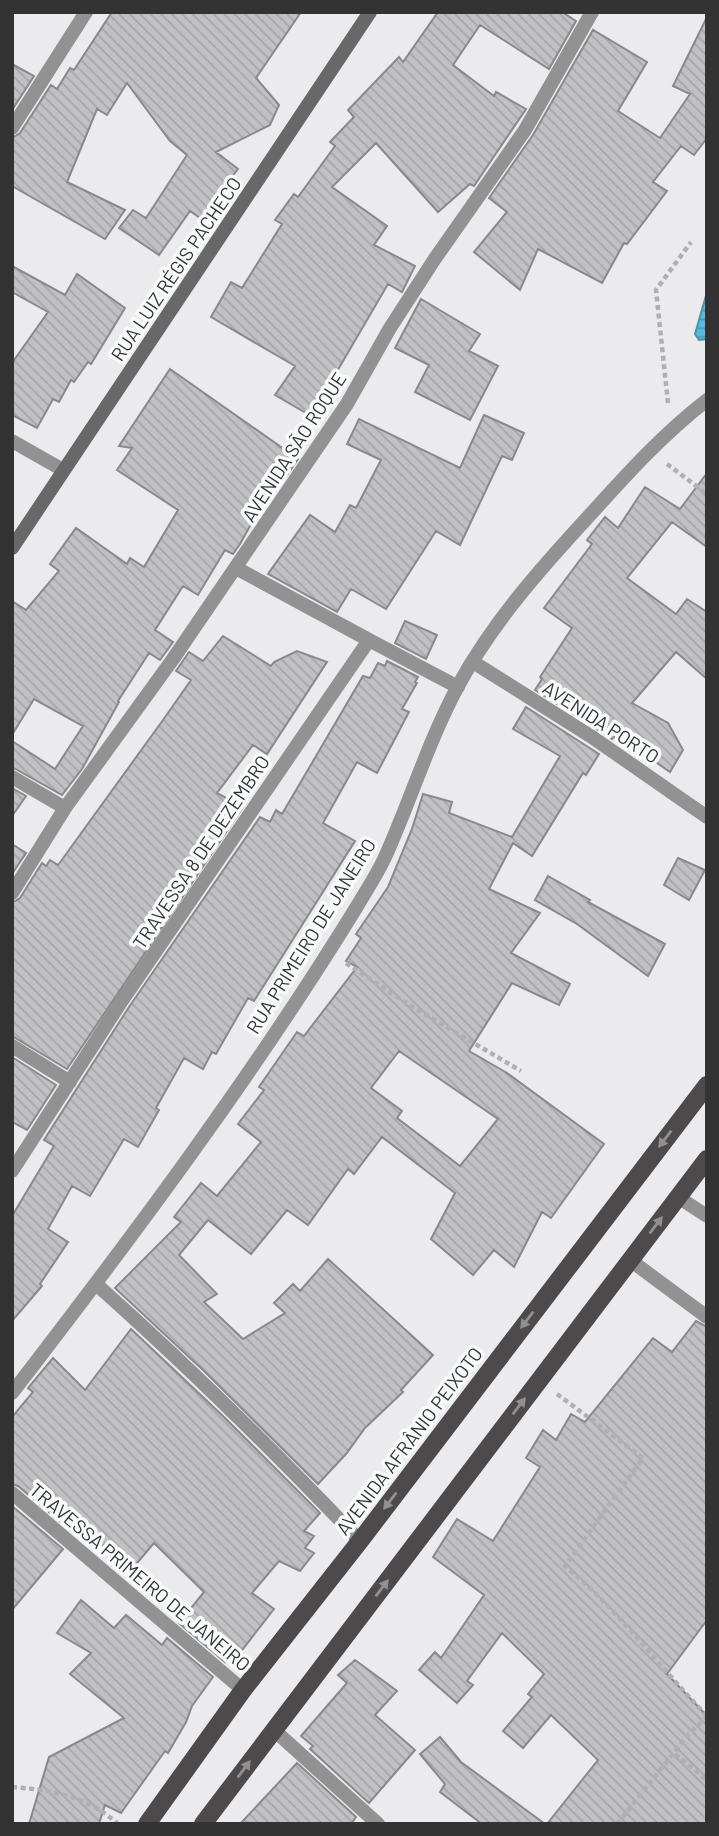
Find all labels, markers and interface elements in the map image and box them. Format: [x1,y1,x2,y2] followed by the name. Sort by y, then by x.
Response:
[105,172,246,365] street label: RUA LUIZ RÉGIS PACHECO
[237,368,351,526] street label: AVENIDA SÃO ROQUE
[539,675,664,768] street label: AVENIDA PORTO
[127,751,274,953] street label: TRAVESSA 8 DE DEZEMBRO
[241,834,380,1038] street label: RUA PRIMEIRO DE JANEIRO
[659,1130,673,1148] one-way arrow
[649,1216,663,1234] one-way arrow
[521,1311,535,1329] one-way arrow
[331,1342,487,1539] street label: AVENIDA AFRÂNIO PEIXOTO
[511,1398,526,1416] one-way arrow
[25,1478,255,1676] street label: TRAVESSA PRIMEIRO DE JANEIRO
[383,1492,398,1510] one-way arrow
[374,1579,388,1597] one-way arrow
[237,1761,252,1779] one-way arrow

